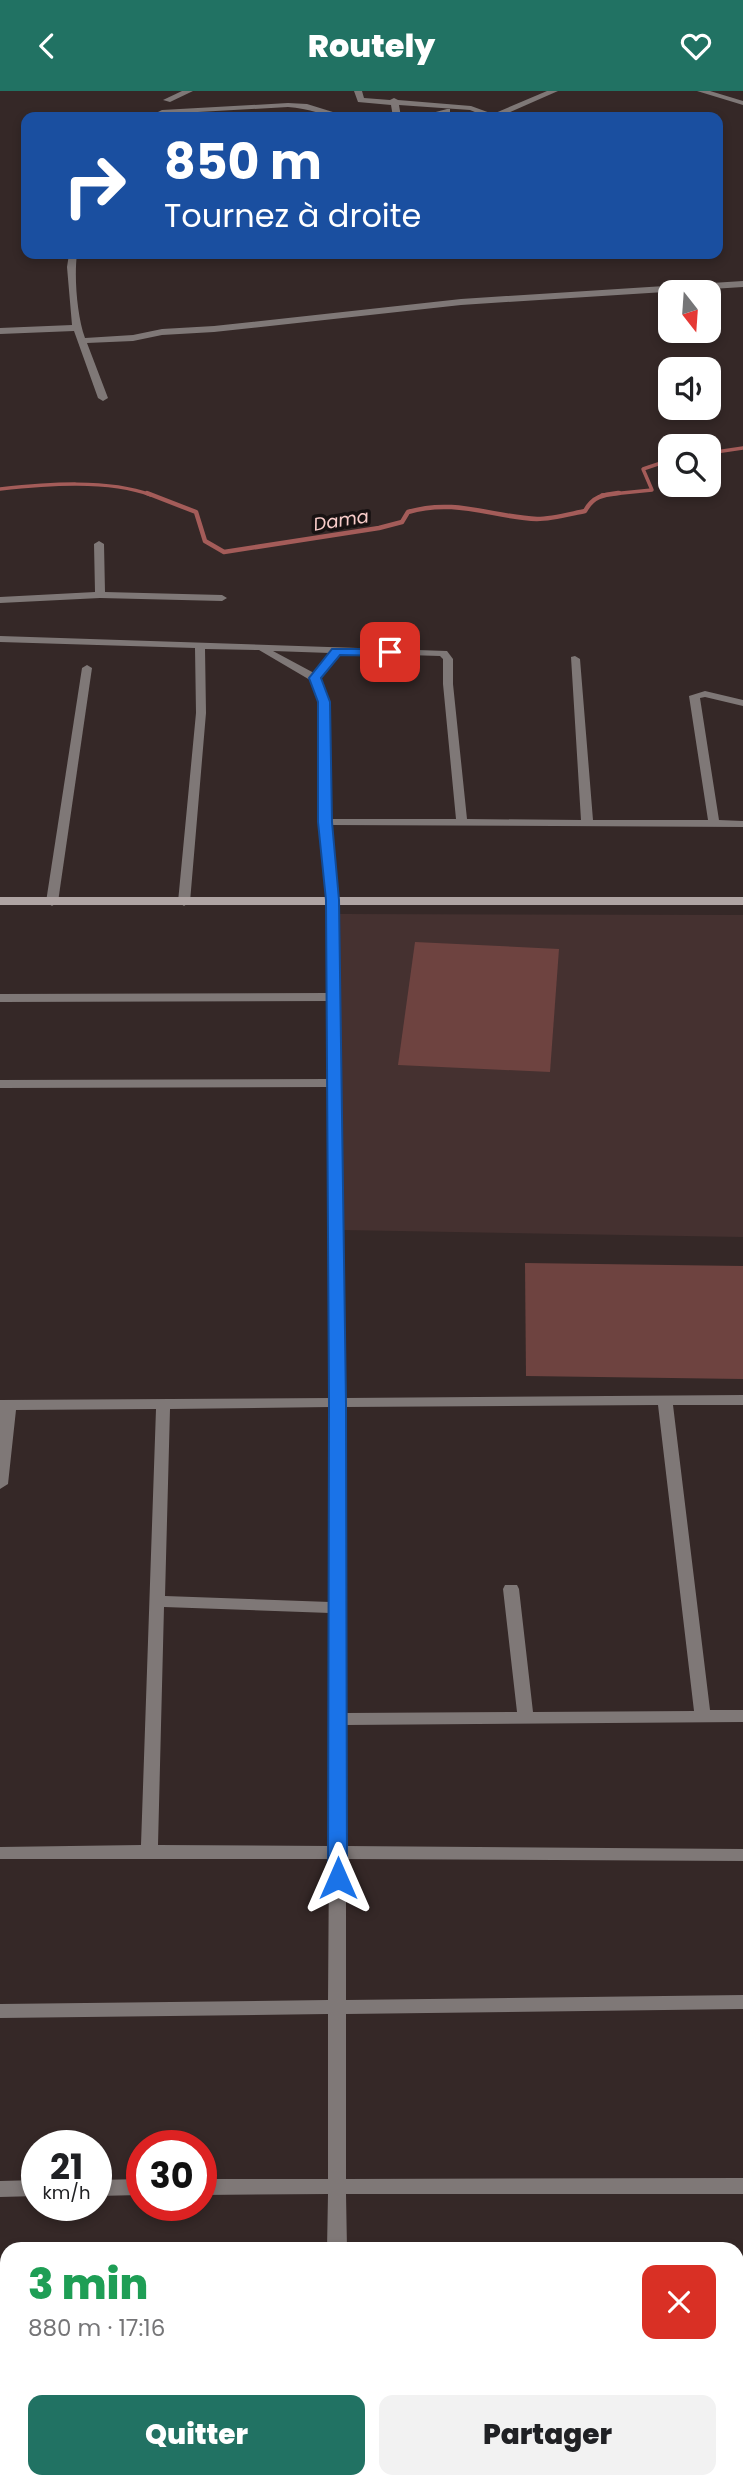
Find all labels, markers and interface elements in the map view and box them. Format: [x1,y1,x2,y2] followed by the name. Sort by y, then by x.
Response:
[308,23,435,68] text: Routely
[28,27,66,65] icon: back
[677,27,715,65] icon: heart
[164,128,322,196] text: 850 m
[49,140,140,231] icon: right
[164,193,421,238] text: Tournez à droite
[658,280,721,343] north arrow
[658,280,721,497] map controls
[658,357,721,420] button: sound
[658,434,721,497] button: search
[312,503,370,537] water label: Dama
[360,622,420,682] pin
[371,633,409,671] icon: arrive
[301,1841,375,1915] position arrow
[126,2130,217,2221] speed limit sign: 30
[50,2142,83,2191] text: 21
[43,2180,90,2205] text: km/h
[28,2255,148,2314] text: 3 min
[642,2265,716,2339] button: close
[28,2312,165,2344] text: 880 m · 17:16
[28,2395,365,2475] button: Quitter
[379,2395,716,2475] button: Partager

